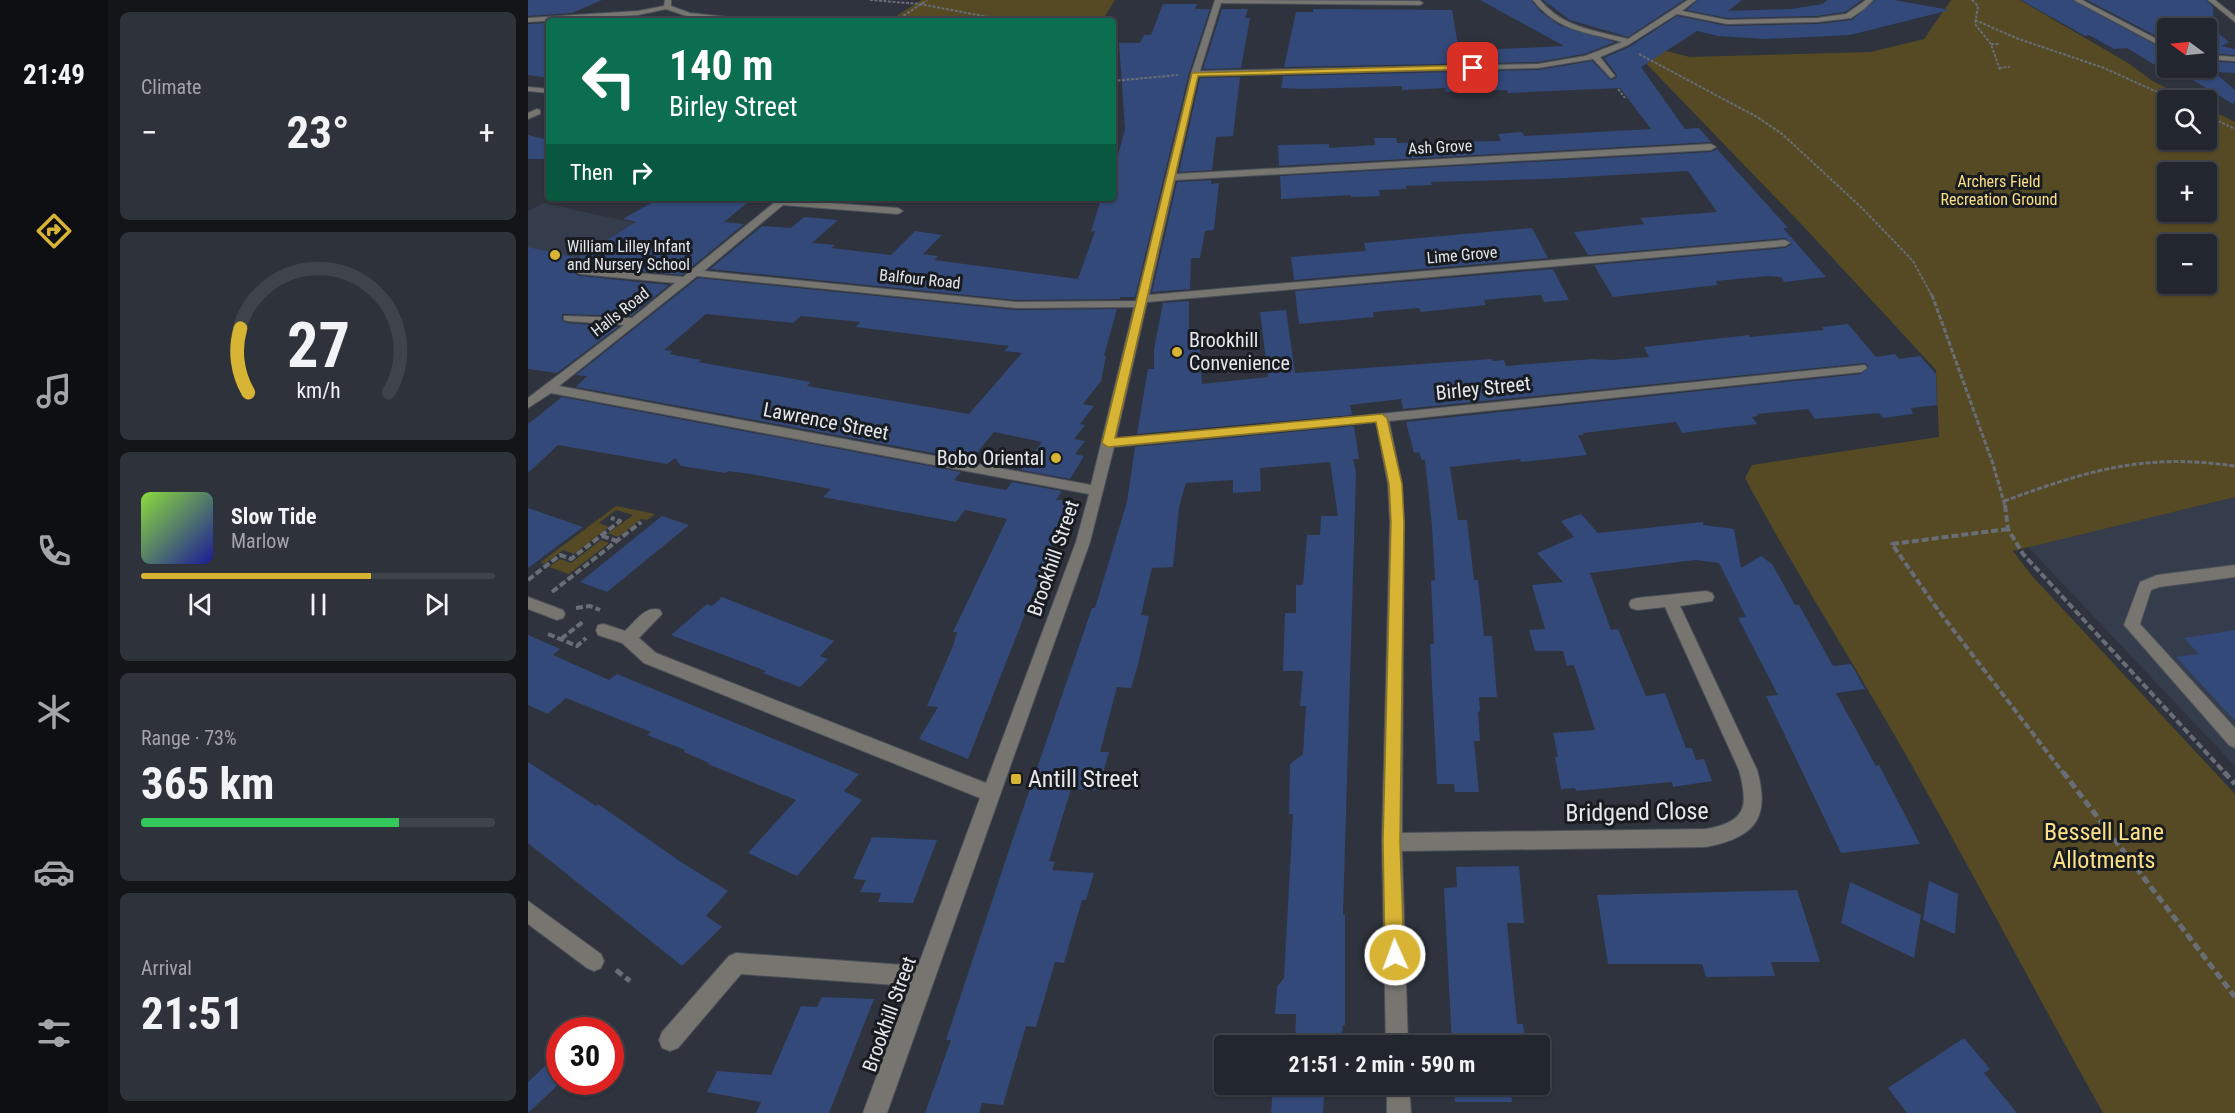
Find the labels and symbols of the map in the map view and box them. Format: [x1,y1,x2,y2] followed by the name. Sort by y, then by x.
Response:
[2157,18,2217,78] north arrow
[1447,42,1498,93] pin
[1407,136,1473,158] street label: Ash Grove
[1941,172,2057,209] park label: Archers Field Recreation Ground
[567,237,691,274] place label: William Lilley Infant and Nursery School
[1426,242,1498,268] street label: Lime Grove
[548,248,562,262] marker: William Lilley Infant and Nursery School
[878,265,962,293] street label: Balfour Road
[587,284,653,340] street label: Halls Road
[1189,328,1290,375] place label: Brookhill Convenience
[1170,345,1184,359] marker: Brookhill Convenience
[1434,371,1532,405] street label: Birley Street
[761,397,891,445] street label: Lawrence Street
[937,446,1044,470] place label: Bobo Oriental
[1049,451,1063,465] marker: Bobo Oriental
[1022,497,1084,619] street label: Brookhill Street
[1028,765,1139,793] place label: Antill Street
[1009,772,1023,786] marker: Antill Street
[1565,797,1709,827] street label: Bridgend Close
[2044,818,2164,874] park label: Bessell Lane Allotments
[1363,923,1427,987] position arrow
[857,953,921,1075] street label: Brookhill Street
[546,1017,624,1095] speed limit sign: 30

